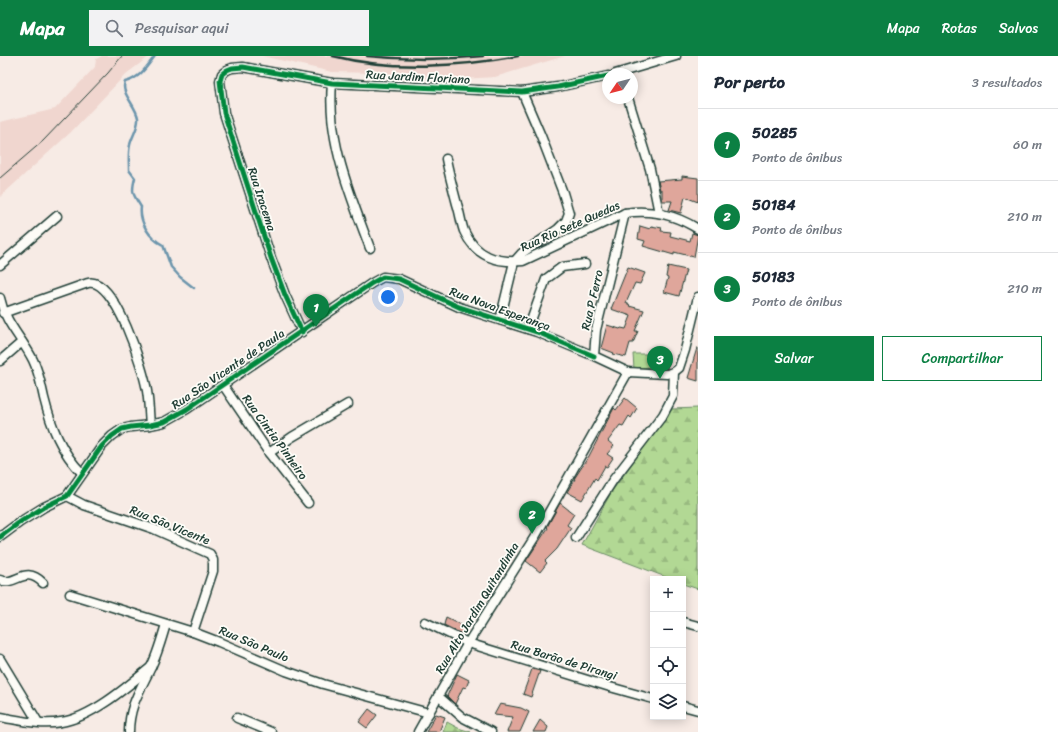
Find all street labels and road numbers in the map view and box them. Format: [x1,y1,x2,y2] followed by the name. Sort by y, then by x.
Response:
[365,63,471,91] street label: Rua Jardim Floriano
[241,164,283,235] street label: Rua Iracema
[517,194,623,258] street label: Rua Rio Sete Quedas
[574,268,610,332] street label: Rua P Ferro
[446,281,554,337] street label: Rua Nova Esperança
[167,323,289,415] street label: Rua São Vicente de Paula
[236,389,314,485] street label: Rua Cintia Pinheiro
[126,499,214,551] street label: Rua São Vicente
[429,538,525,678] street label: Rua Alto Jardim Quitandinha
[216,619,292,669] street label: Rua São Paulo
[508,633,620,687] street label: Rua Barão de Pirangi

